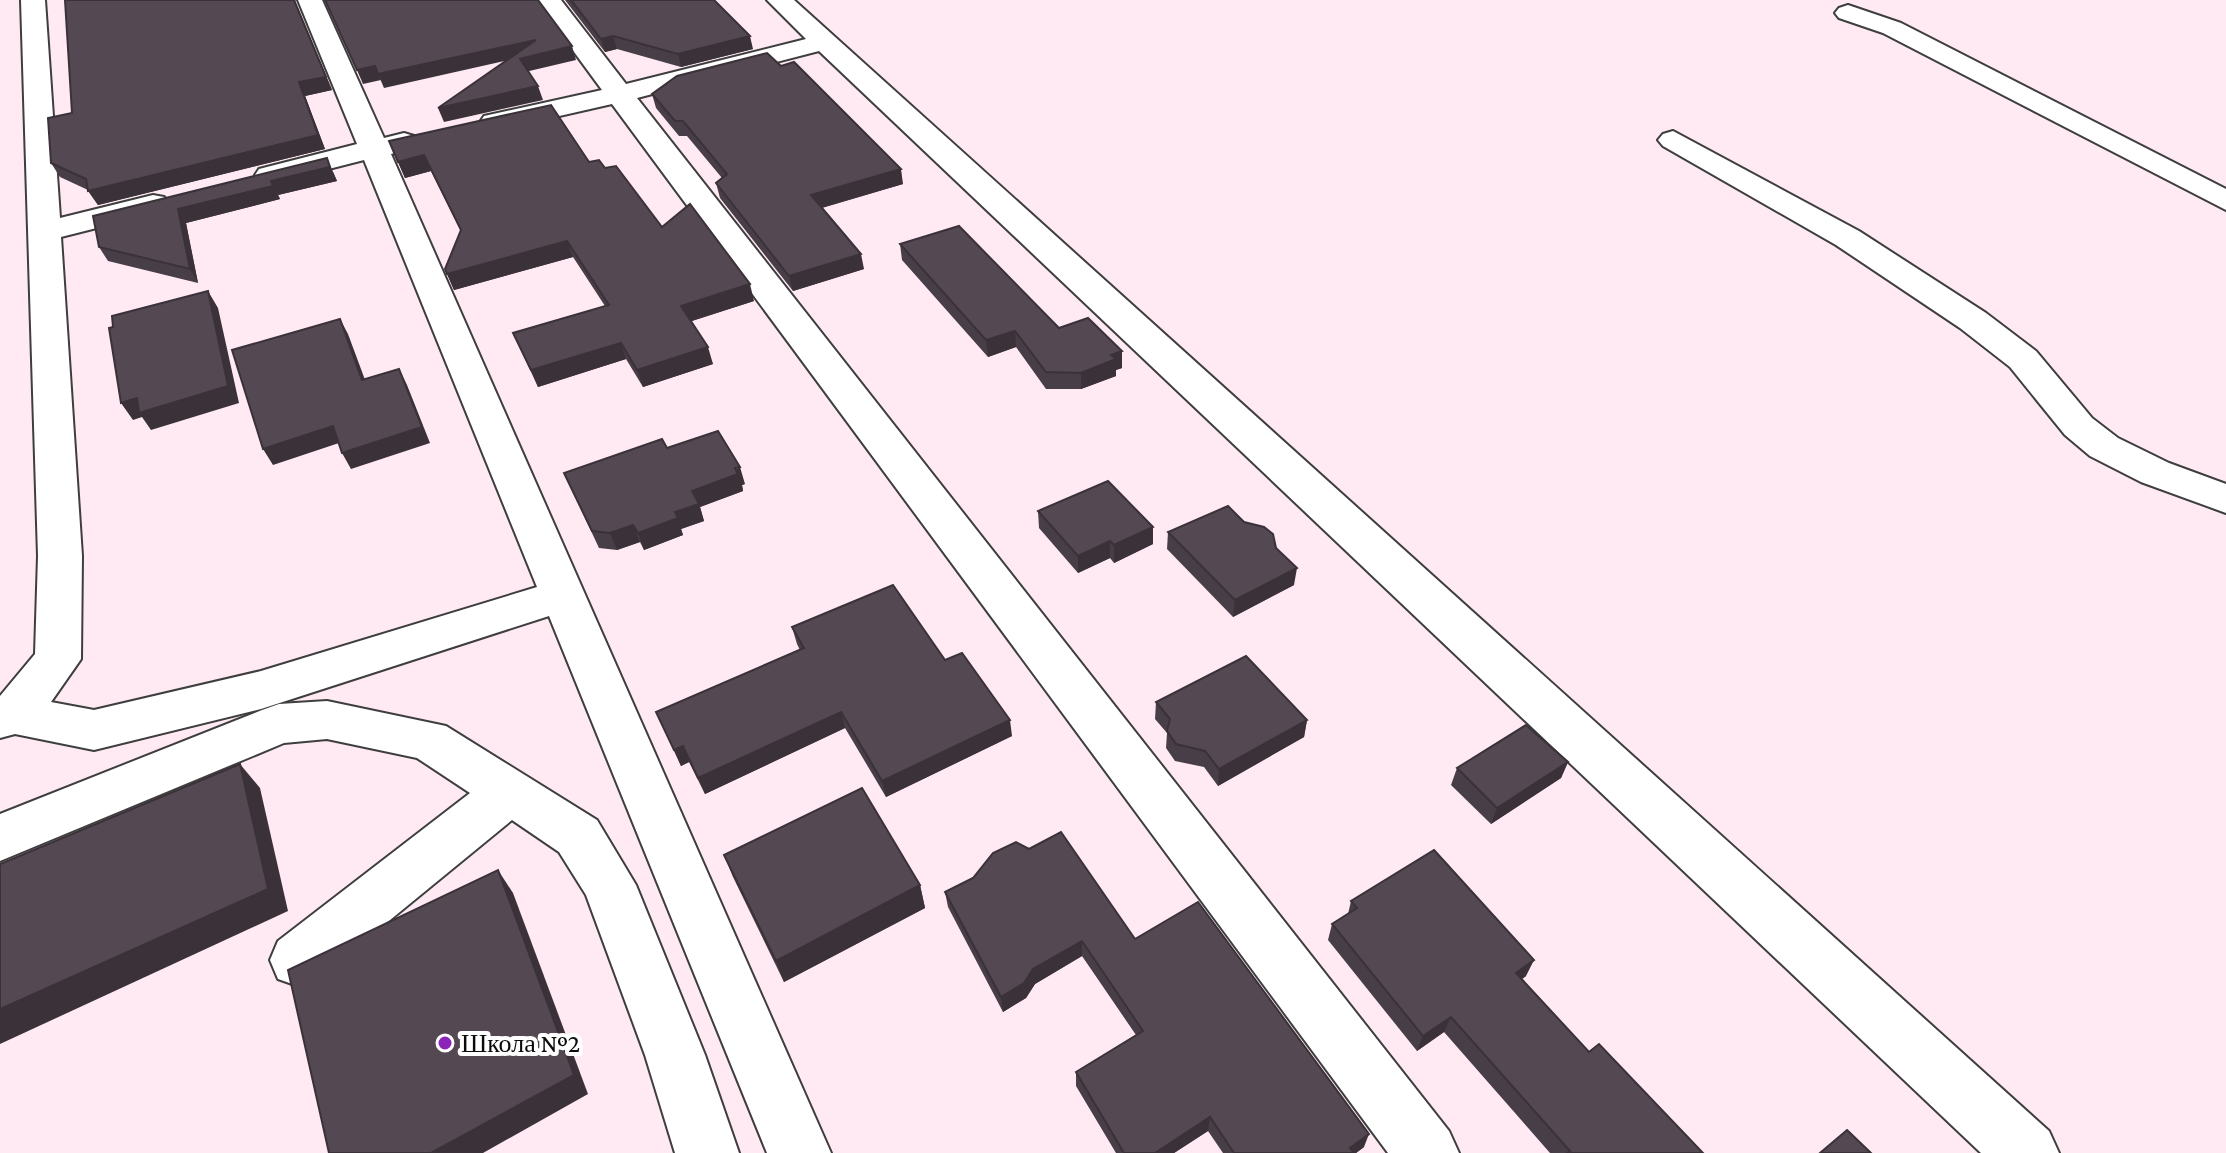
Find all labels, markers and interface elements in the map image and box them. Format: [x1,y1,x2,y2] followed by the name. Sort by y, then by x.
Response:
[461,1029,580,1058] place label: Школа №2
[436,1034,454,1052] marker: Школа №2

